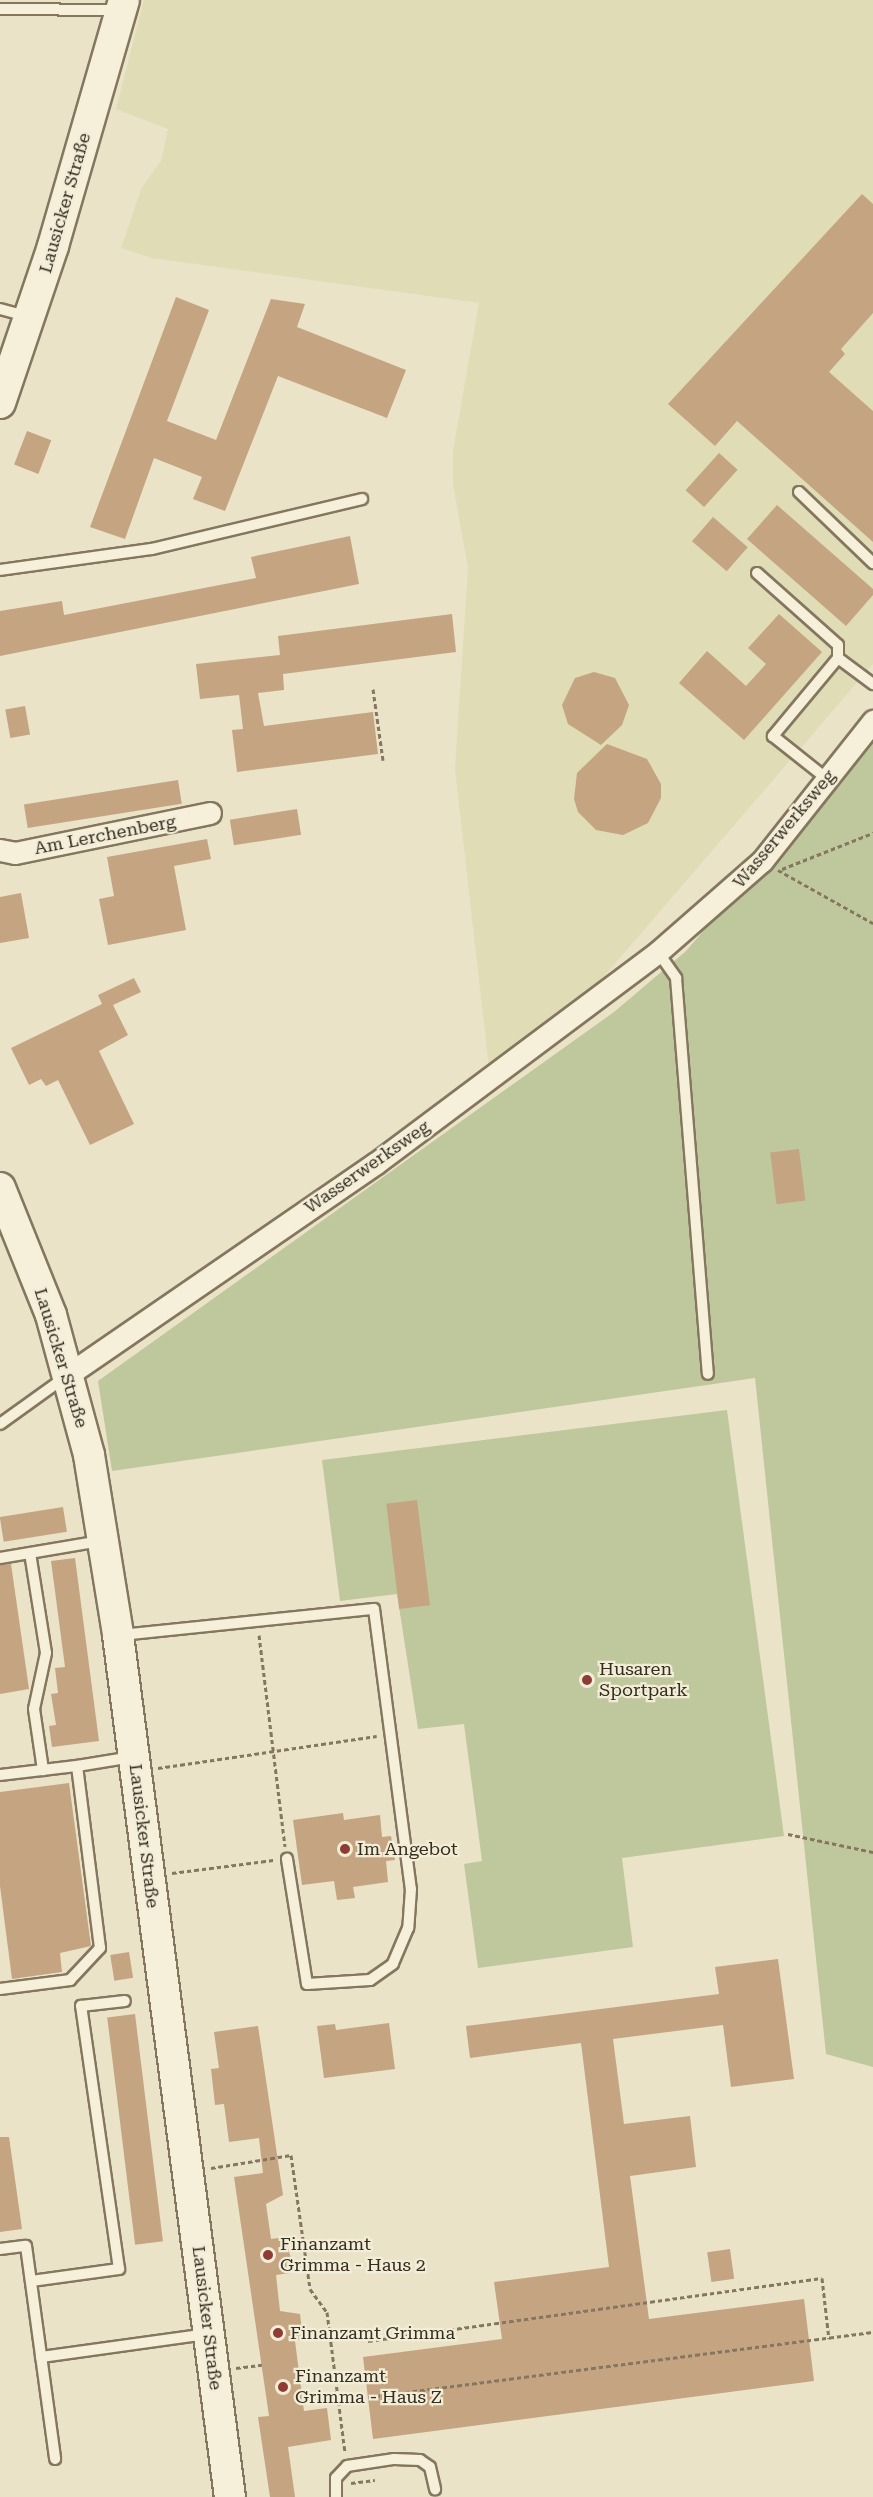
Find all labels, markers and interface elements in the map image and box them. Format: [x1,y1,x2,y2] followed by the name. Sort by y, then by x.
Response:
[35,130,95,276] street label: Lausicker Straße
[728,765,840,893] street label: Wasserwerksweg
[32,811,178,859] street label: Am Lerchenberg
[300,1116,434,1218] street label: Wasserwerksweg
[29,1285,93,1431] street label: Lausicker Straße
[599,1659,688,1702] place label: Husaren Sportpark
[580,1673,594,1687] marker: Husaren Sportpark
[124,1763,164,1909] street label: Lausicker Straße
[357,1838,458,1860] place label: Im Angebot
[338,1842,352,1856] marker: Im Angebot
[280,2234,426,2276] place label: Finanzamt Grimma - Haus 2
[187,2245,227,2391] street label: Lausicker Straße
[261,2248,275,2262] marker: Finanzamt Grimma - Haus 2
[290,2322,455,2344] place label: Finanzamt Grimma
[271,2326,285,2340] marker: Finanzamt Grimma
[295,2366,442,2408] place label: Finanzamt Grimma - Haus Z
[276,2380,290,2394] marker: Finanzamt Grimma - Haus Z

